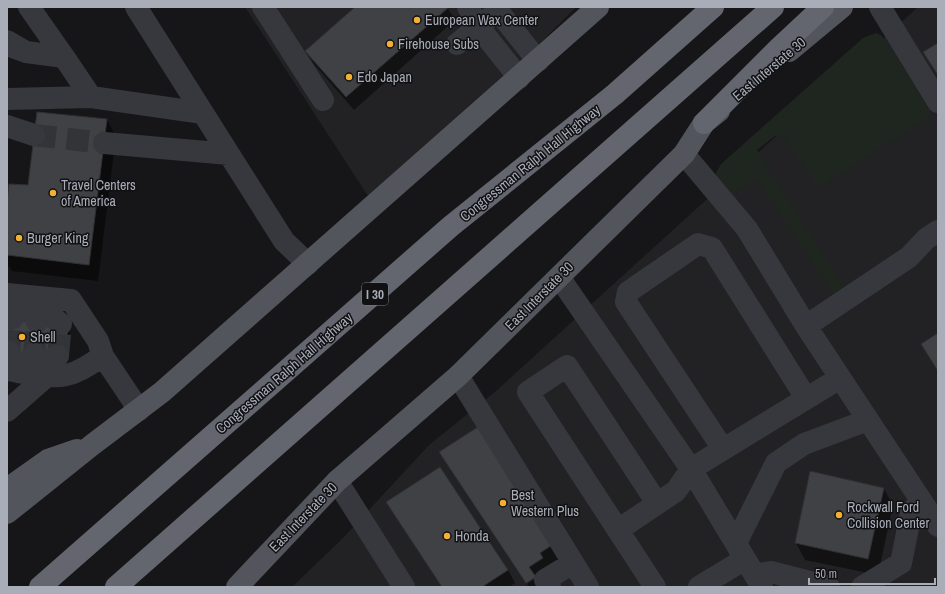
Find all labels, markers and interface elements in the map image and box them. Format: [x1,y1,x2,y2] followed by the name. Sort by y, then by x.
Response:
[425,11,538,29] place label: European Wax Center
[412,15,422,25] marker: European Wax Center
[729,33,809,105] street label: East Interstate 30
[398,35,479,53] place label: Firehouse Subs
[385,39,395,49] marker: Firehouse Subs
[357,68,412,86] place label: Edo Japan
[344,72,354,82] marker: Edo Japan
[456,101,604,225] street label: Congressman Ralph Hall Highway
[61,176,136,210] place label: Travel Centers of America
[48,188,58,198] marker: Travel Centers of America
[27,229,89,247] place label: Burger King
[14,233,24,243] marker: Burger King
[501,258,577,334] street label: East Interstate 30
[362,283,388,305] road number: I 30
[212,308,356,437] street label: Congressman Ralph Hall Highway
[30,328,56,346] place label: Shell
[17,332,27,342] marker: Shell
[265,478,341,556] street label: East Interstate 30
[511,486,579,520] place label: Best Western Plus
[498,498,508,508] marker: Best Western Plus
[847,498,929,532] place label: Rockwall Ford Collision Center
[834,510,844,520] marker: Rockwall Ford Collision Center
[455,527,489,545] place label: Honda
[442,531,452,541] marker: Honda
[809,560,935,586] scale bar
[815,566,837,582] text: 50 m

